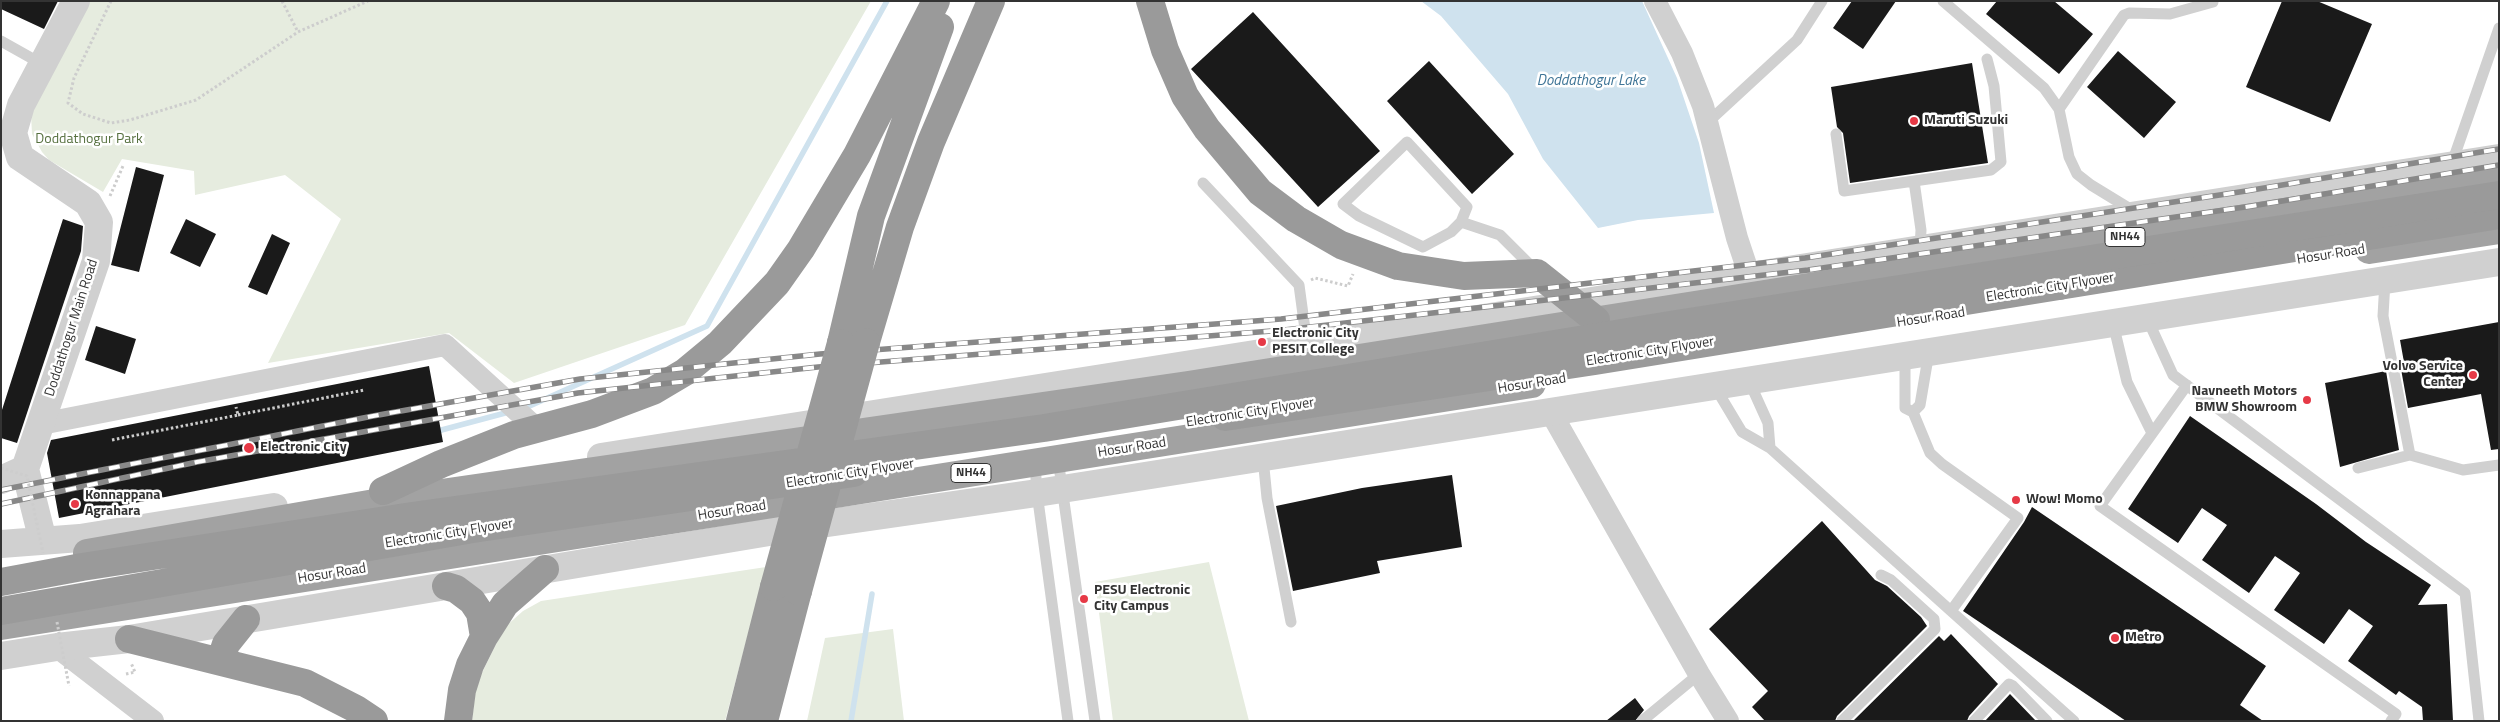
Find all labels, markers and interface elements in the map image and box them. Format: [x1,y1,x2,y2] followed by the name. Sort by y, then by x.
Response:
[1537,72,1645,90] water label: Doddathogur Lake
[1924,113,2008,129] place label: Maruti Suzuki
[1908,115,1920,127] marker: Maruti Suzuki
[35,132,143,148] park label: Doddathogur Park
[2105,228,2145,246] road number: NH44
[2296,241,2366,269] street label: Hosur Road
[42,257,102,399] street label: Doddathogur Main Road
[1985,270,2115,306] street label: Electronic City Flyover
[1896,304,1966,332] street label: Hosur Road
[1272,326,1359,358] place label: Electronic City PESIT College
[1585,334,1715,370] street label: Electronic City Flyover
[1256,336,1268,348] marker: Electronic City PESIT College
[2382,359,2463,392] place label: Volvo Service Center
[2467,369,2479,381] marker: Volvo Service Center
[1497,370,1567,398] street label: Hosur Road
[2192,384,2297,417] place label: Navneeth Motors BMW Showroom
[2301,394,2313,406] marker: Navneeth Motors BMW Showroom
[1185,395,1315,431] street label: Electronic City Flyover
[1097,434,1167,462] street label: Hosur Road
[260,440,347,456] place label: Electronic City
[242,441,256,455] marker: Electronic City
[785,456,915,492] street label: Electronic City Flyover
[951,463,991,482] road number: NH44
[85,488,160,520] place label: Konnappana Agrahara
[2026,492,2103,508] place label: Wow! Momo
[2010,494,2022,506] marker: Wow! Momo
[697,497,767,525] street label: Hosur Road
[69,498,81,510] marker: Konnappana Agrahara
[384,516,514,552] street label: Electronic City Flyover
[297,560,367,588] street label: Hosur Road
[1094,583,1190,616] place label: PESU Electronic City Campus
[1078,593,1090,605] marker: PESU Electronic City Campus
[2125,630,2162,646] place label: Metro
[2109,632,2121,644] marker: Metro

